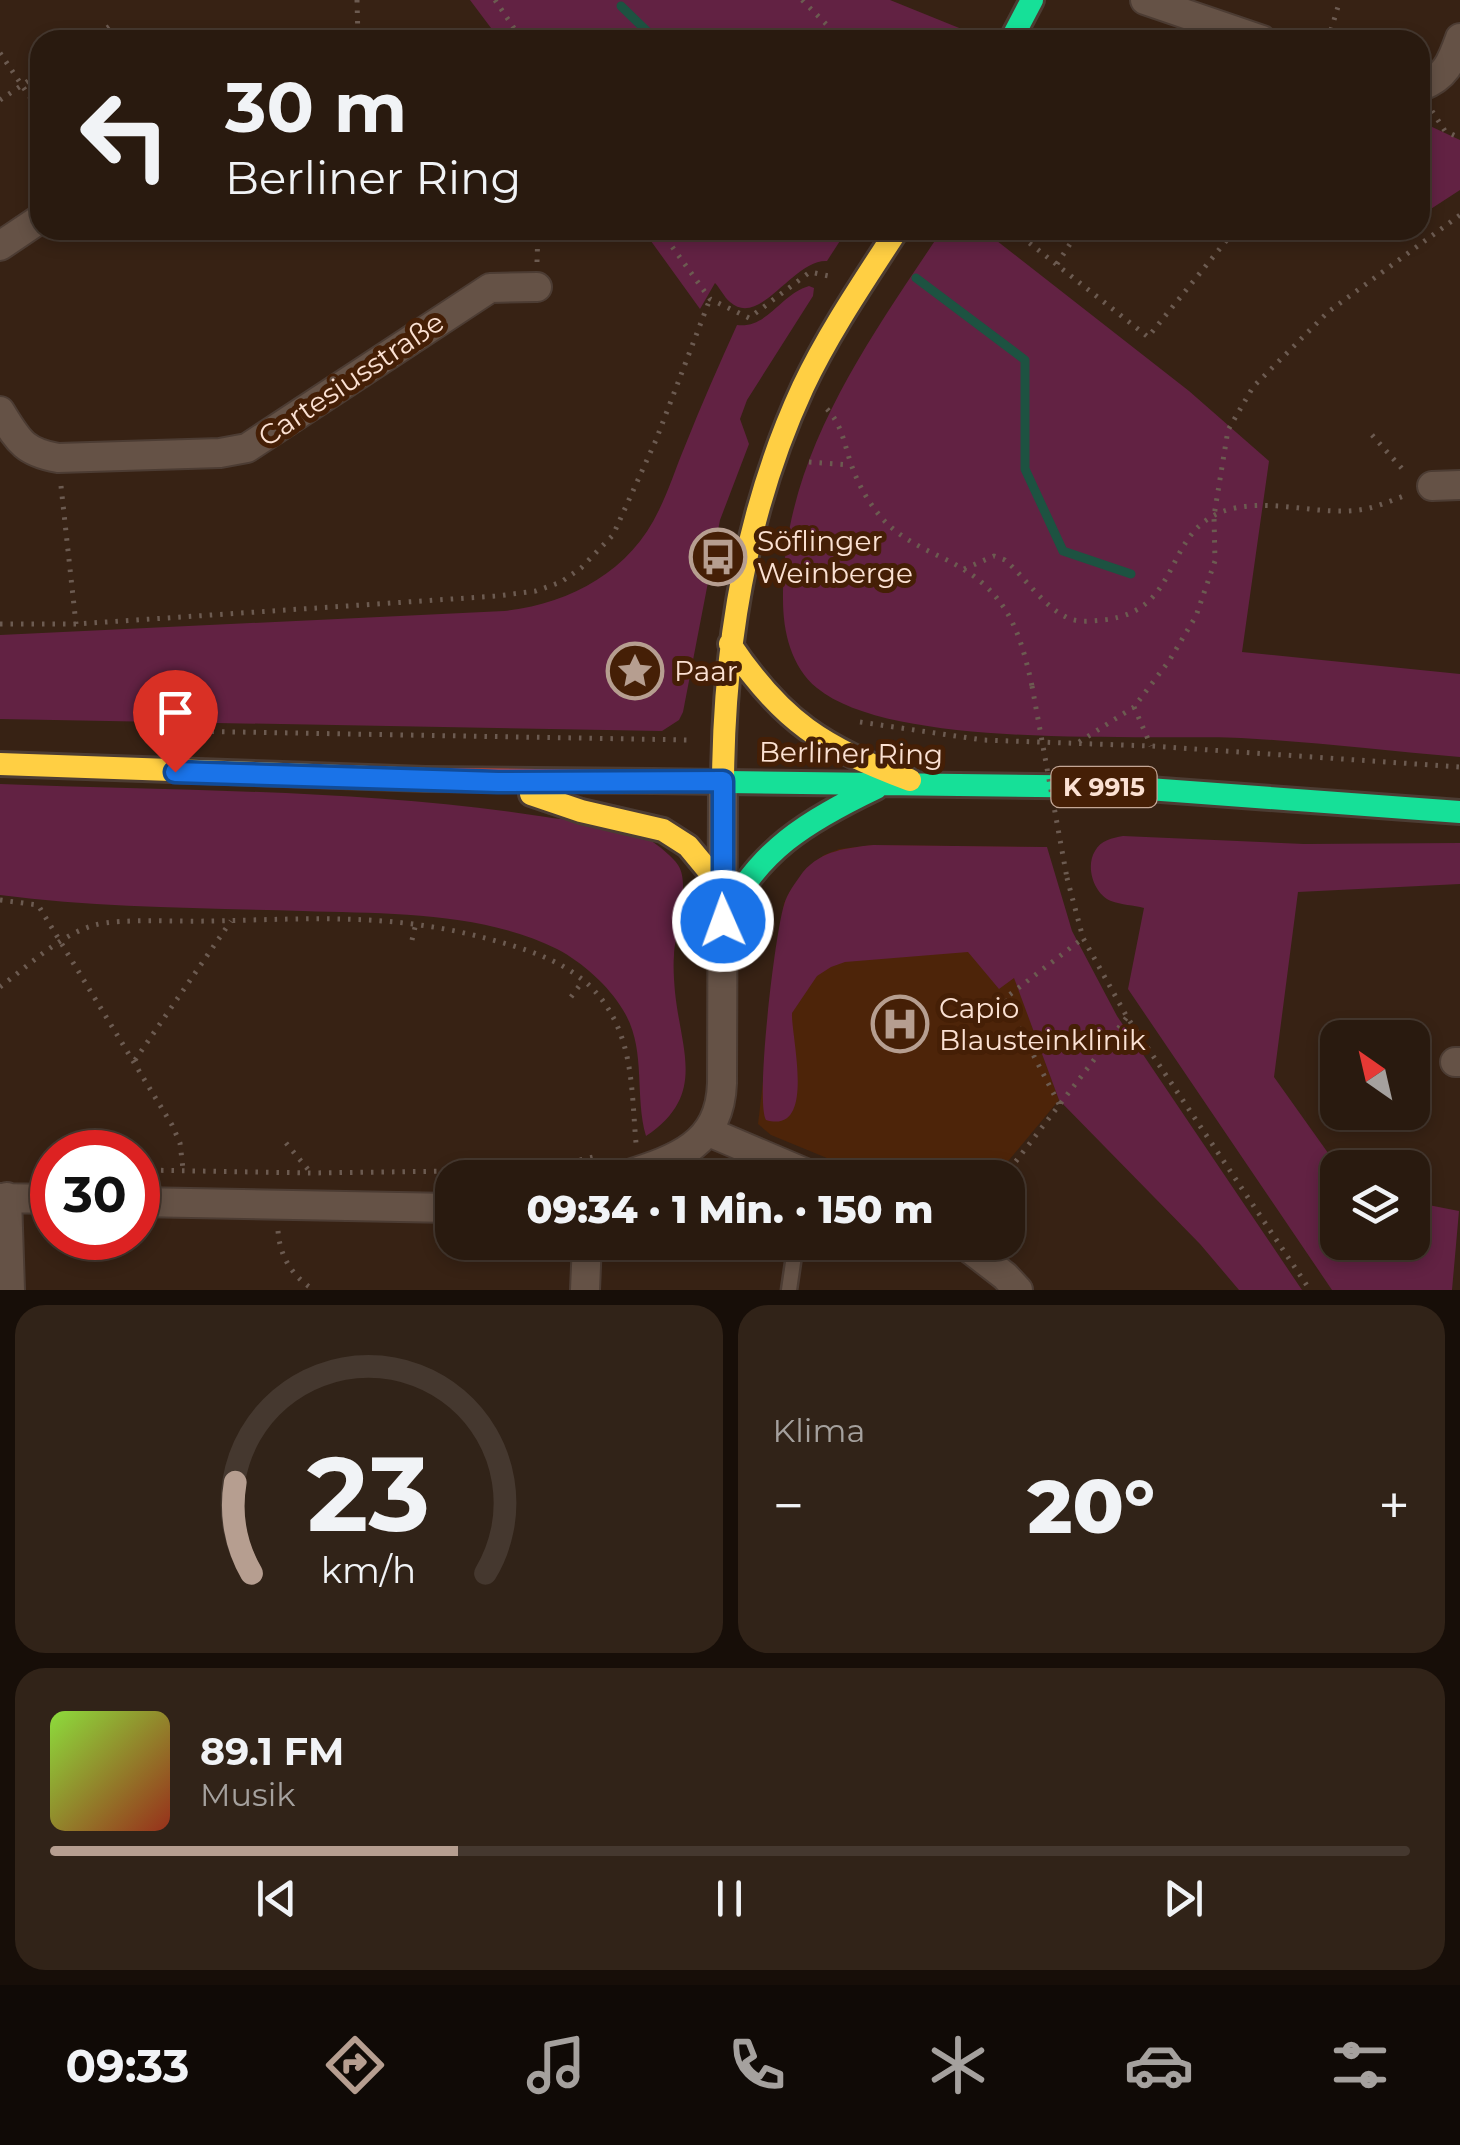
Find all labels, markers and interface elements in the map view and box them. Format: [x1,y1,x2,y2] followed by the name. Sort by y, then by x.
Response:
[225,64,407,150] text: 30 m
[60,70,190,200] icon: left
[225,150,521,205] text: Berliner Ring
[252,304,450,454] street label: Cartesiusstraße
[757,524,913,590] place label: Söflinger Weinberge
[688,527,748,587] bus stop icon: Söflinger Weinberge
[605,641,665,701] place icon: Paar
[674,654,738,688] place label: Paar
[133,670,218,773] pin
[148,685,203,740] icon: arrive
[759,734,943,772] street label: Berliner Ring
[1052,767,1156,807] road number: K 9915
[671,869,775,973] position arrow
[939,991,1146,1057] place label: Capio Blausteinklinik
[870,994,930,1054] hospital icon: Capio Blausteinklinik
[1320,1020,1430,1130] north arrow
[1320,1020,1430,1260] map controls
[30,1130,160,1260] speed limit sign: 30
[1320,1150,1430,1260] button: layers
[527,1186,933,1233] text: 09:34 · 1 Min. · 150 m
[773,1411,865,1450] text: Klima
[307,1430,430,1557] text: 23
[1027,1460,1155,1552] text: 20°
[773,1472,804,1539] text: −
[1378,1472,1410,1539] text: +
[321,1548,416,1592] text: km/h
[200,1728,344,1775] text: 89.1 FM
[200,1775,295,1814] text: Musik
[249,1871,304,1926] icon: previous
[702,1871,757,1926] icon: pause
[1156,1871,1211,1926] icon: next
[320,2030,390,2100] icon: directions
[521,2030,591,2100] icon: music
[722,2030,792,2100] icon: phone
[923,2030,993,2100] icon: climate
[1124,2030,1194,2100] icon: car
[1325,2030,1395,2100] icon: filters
[65,2038,190,2093] text: 09:33

